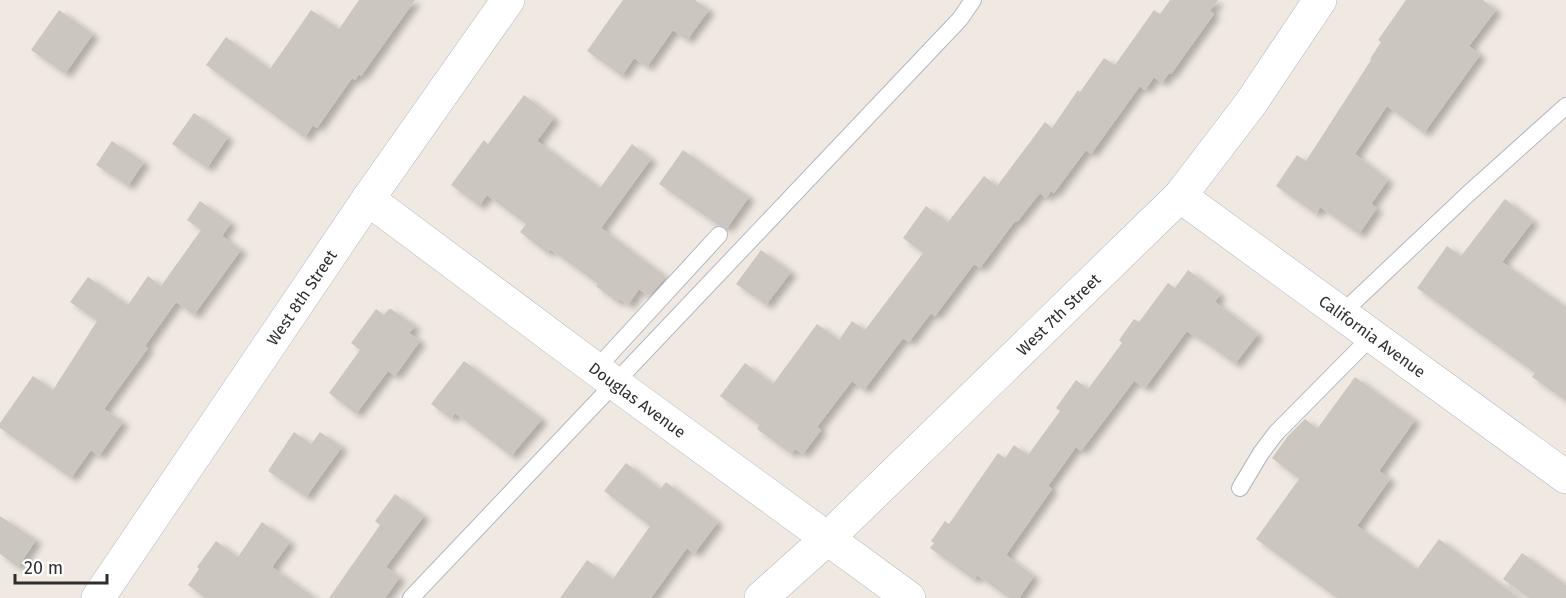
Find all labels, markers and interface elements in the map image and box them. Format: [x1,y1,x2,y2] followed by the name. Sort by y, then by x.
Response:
[262,246,341,349] street label: West 8th Street
[1012,269,1104,359] street label: West 7th Street
[1315,291,1429,381] street label: California Avenue
[585,358,690,441] street label: Douglas Avenue
[15,547,106,585] scale bar
[24,557,63,579] text: 20 m

